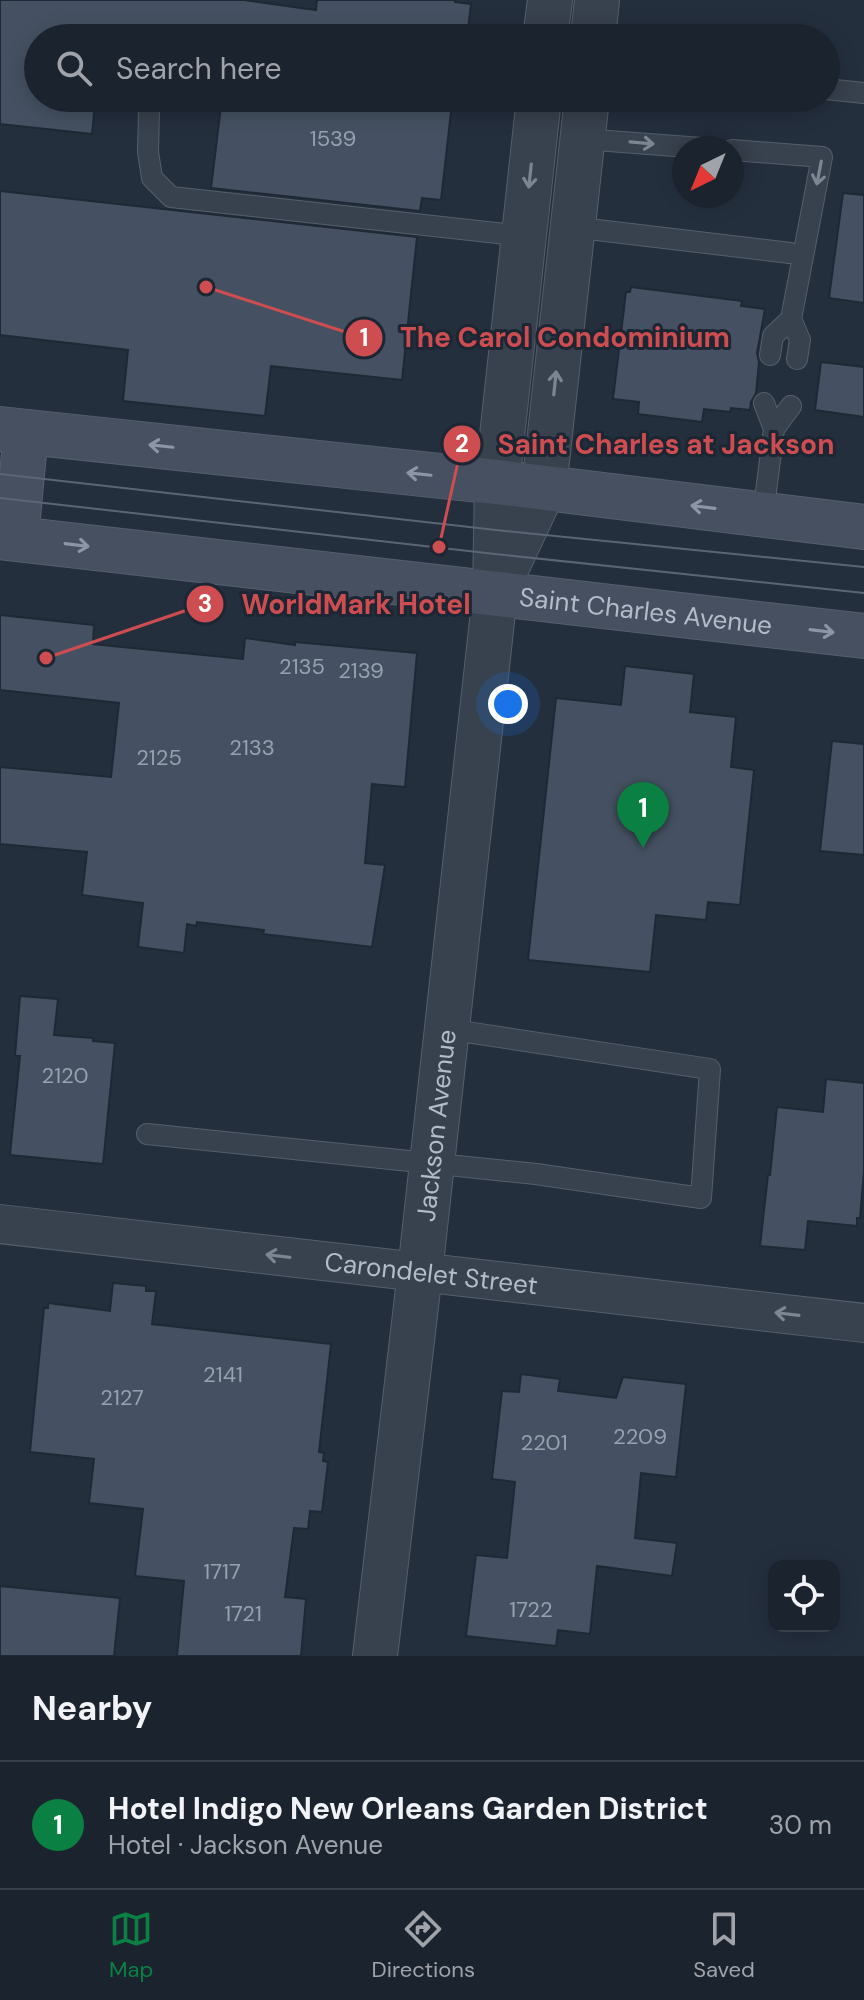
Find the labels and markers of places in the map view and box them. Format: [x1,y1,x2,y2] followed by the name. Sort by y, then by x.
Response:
[344,312,746,364] callout: The Carol Condominium
[442,418,851,470] callout: Saint Charles at Jackson
[185,578,486,630] callout: WorldMark Hotel
[617,782,669,848] pin: 1

